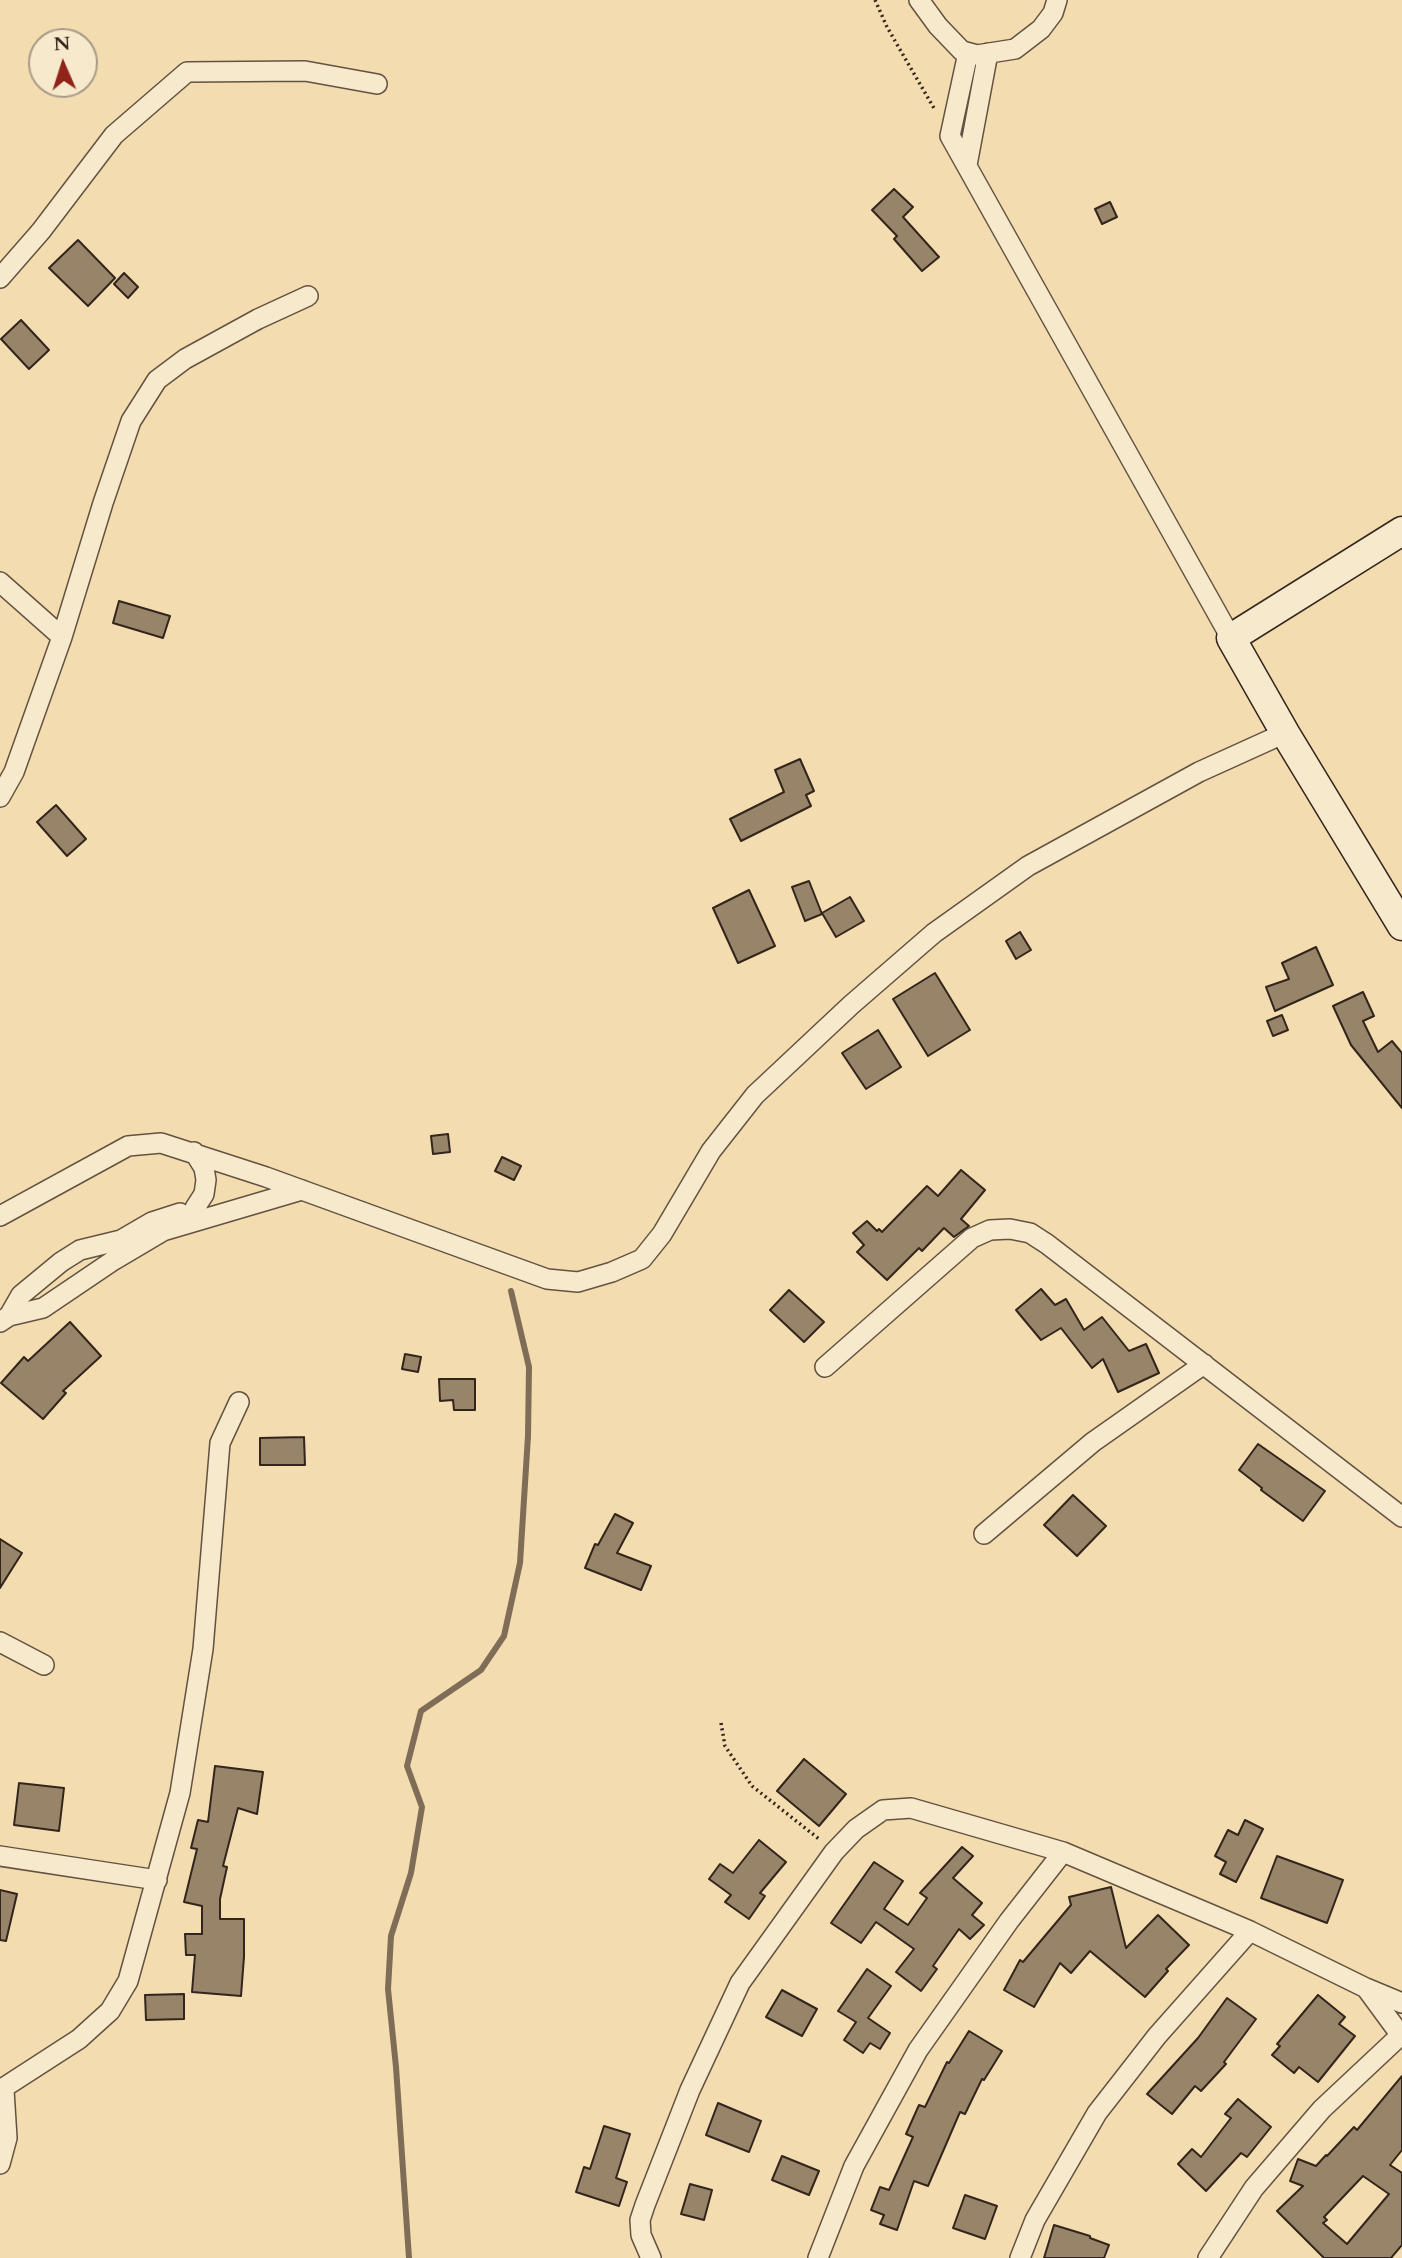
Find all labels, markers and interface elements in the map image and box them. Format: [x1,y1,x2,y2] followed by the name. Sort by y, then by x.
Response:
[28,28,98,98] north arrow
[53,31,71,57] text: N

